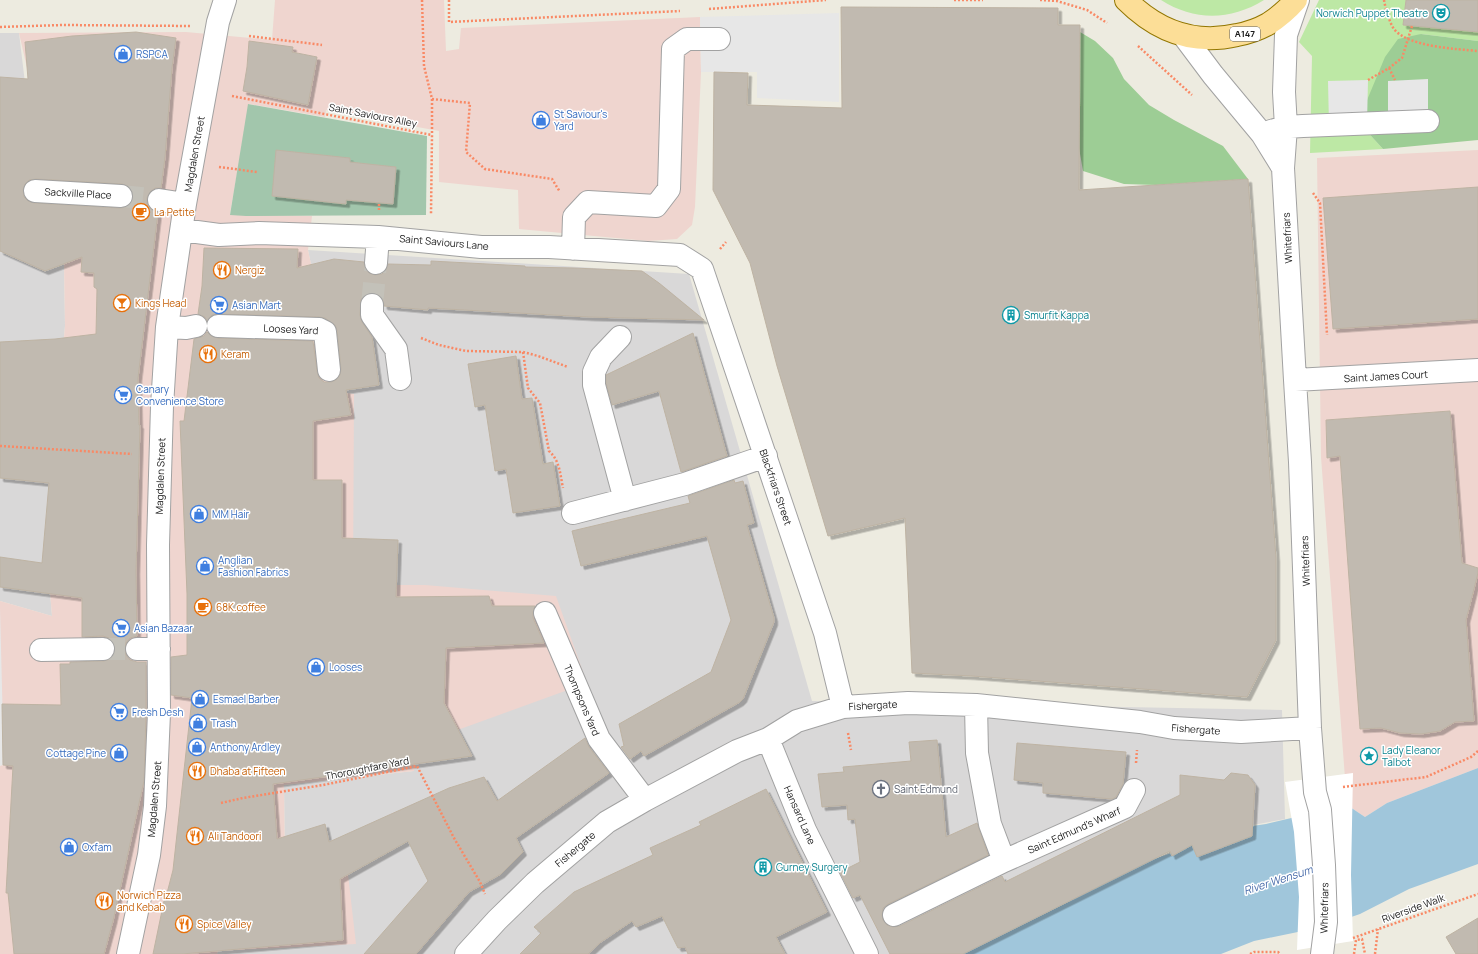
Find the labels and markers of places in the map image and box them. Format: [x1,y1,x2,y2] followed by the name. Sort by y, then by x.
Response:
[1431,3,1451,23] theatre icon: Norwich Puppet Theatre
[1316,6,1428,20] place label: Norwich Puppet Theatre
[113,44,133,64] shop icon: RSPCA
[136,47,168,61] place label: RSPCA
[554,107,607,133] place label: St Saviour's Yard
[531,110,551,130] shop icon: St Saviour's Yard
[131,202,151,222] cafe icon: La Petite
[154,205,195,219] place label: La Petite
[212,260,232,280] restaurant icon: Nergiz
[235,263,265,277] place label: Nergiz
[112,293,132,313] bar icon: Kings Head
[209,295,229,315] supermarket icon: Asian Mart
[135,296,187,310] place label: Kings Head
[232,298,281,312] place label: Asian Mart
[1001,305,1021,325] building icon: Smurfit Kappa
[1024,308,1089,322] place label: Smurfit Kappa
[198,344,218,364] restaurant icon: Keram
[221,347,250,361] place label: Keram
[136,382,224,408] place label: Canary Convenience Store
[113,385,133,405] supermarket icon: Canary Convenience Store
[189,504,209,524] shop icon: MM Hair
[212,507,250,521] place label: MM Hair
[218,553,289,579] place label: Anglian Fashion Fabrics
[195,556,215,576] shop icon: Anglian Fashion Fabrics
[193,597,213,617] cafe icon: 68K.coffee
[216,600,266,614] place label: 68K.coffee
[111,618,131,638] supermarket icon: Asian Bazaar
[134,621,193,635] place label: Asian Bazaar
[306,657,326,677] shop icon: Looses
[329,660,362,674] place label: Looses
[190,689,210,709] shop icon: Esmael Barber
[213,692,279,706] place label: Esmael Barber
[109,702,129,722] supermarket icon: Fresh Desh
[132,705,183,719] place label: Fresh Desh
[188,713,208,733] shop icon: Trash
[211,716,237,730] place label: Trash
[187,737,207,757] shop icon: Anthony Ardley
[210,740,281,754] place label: Anthony Ardley
[109,743,129,763] shop icon: Cottage Pine
[1382,743,1441,769] place label: Lady Eleanor Talbot
[46,746,106,760] place label: Cottage Pine
[1359,746,1379,766] place icon: Lady Eleanor Talbot
[187,761,207,781] restaurant icon: Dhaba at Fifteen
[210,764,286,778] place label: Dhaba at Fifteen
[871,779,891,799] church icon: Saint Edmund
[894,782,958,796] place label: Saint Edmund
[185,826,205,846] restaurant icon: Ali Tandoori
[208,829,261,843] place label: Ali Tandoori
[59,837,79,857] shop icon: Oxfam
[82,840,112,854] place label: Oxfam
[753,857,773,877] building icon: Gurney Surgery
[776,860,848,874] place label: Gurney Surgery
[117,888,181,914] place label: Norwich Pizza and Kebab
[94,891,114,911] restaurant icon: Norwich Pizza and Kebab
[174,914,194,934] restaurant icon: Spice Valley
[197,917,252,931] place label: Spice Valley

